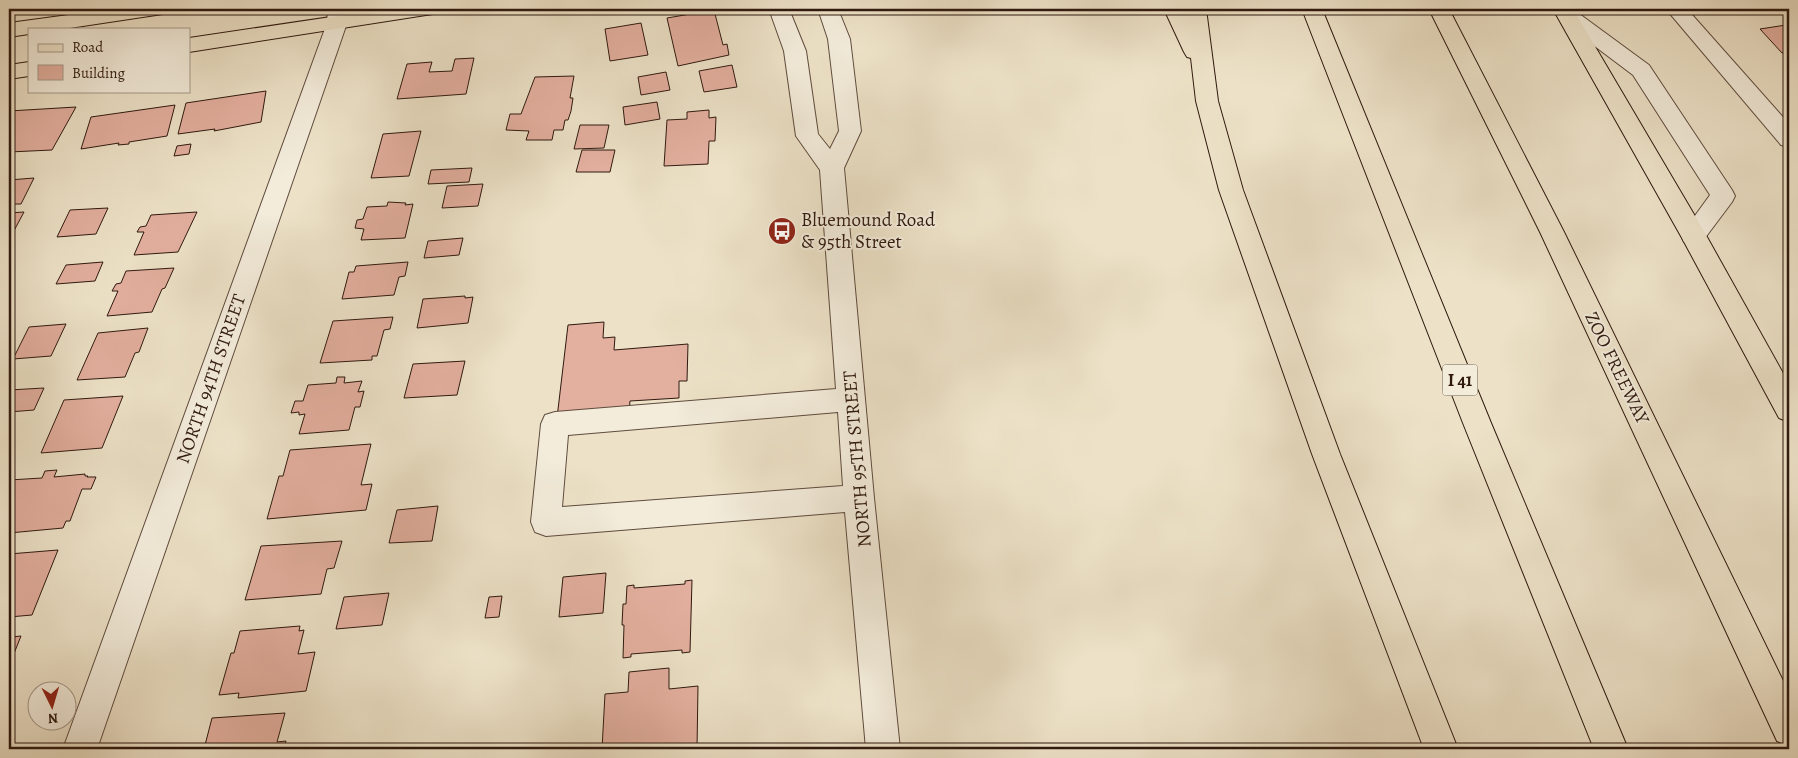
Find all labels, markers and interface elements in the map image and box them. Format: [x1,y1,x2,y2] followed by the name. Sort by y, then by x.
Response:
[28,28,190,92] legend
[72,37,104,57] text: Road
[72,63,125,83] text: Building
[801,207,936,255] place label: Bluemound Road & 95th Street
[767,216,797,246] bus stop icon: Bluemound Road & 95th Street
[170,290,252,467] street label: NORTH 94TH STREET
[1579,307,1656,429] street label: ZOO FREEWAY
[1442,364,1478,396] road number: I 41
[836,369,878,548] street label: NORTH 95TH STREET
[28,680,78,730] north arrow
[47,709,59,728] text: N

